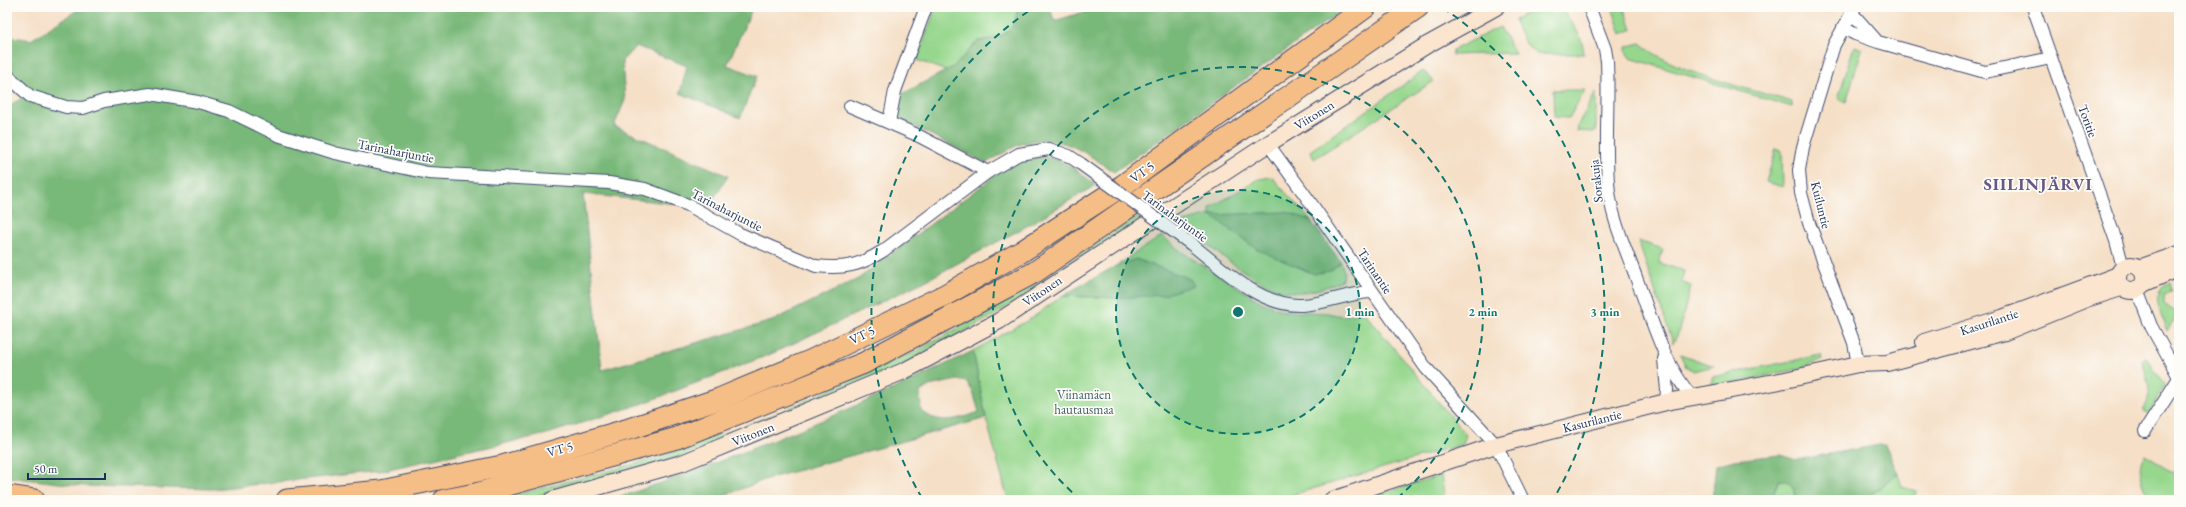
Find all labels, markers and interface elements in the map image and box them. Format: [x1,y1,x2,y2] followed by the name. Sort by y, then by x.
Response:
[1291,96,1337,134] street label: Viitonen
[2074,102,2102,140] street label: Toritie
[356,135,436,167] street label: Tarinaharjuntie
[1126,157,1158,187] street label: VT 5
[1585,158,1607,203] street label: Sorakuja
[1983,173,2093,195] district label: SIILINJÄRVI
[1807,180,1835,230] street label: Kuiluntie
[689,185,765,235] street label: Tarinaharjuntie
[1139,186,1211,246] street label: Tarinaharjuntie
[1354,245,1396,297] street label: Tarinantie
[1019,272,1065,310] street label: Viitonen
[1345,304,1375,320] text: 1 min
[1468,304,1498,320] text: 2 min
[1590,304,1620,320] text: 3 min
[1231,305,1245,319] centre of rings
[1958,305,2020,339] street label: Kasurilantie
[846,322,878,348] street label: VT 5
[1054,386,1115,418] park label: Viinamäen hautausmaa
[1561,405,1623,437] street label: Kasurilantie
[729,418,777,450] street label: Viitonen
[545,437,575,461] street label: VT 5
[28,455,105,481] scale bar
[34,461,58,477] text: 50 m

